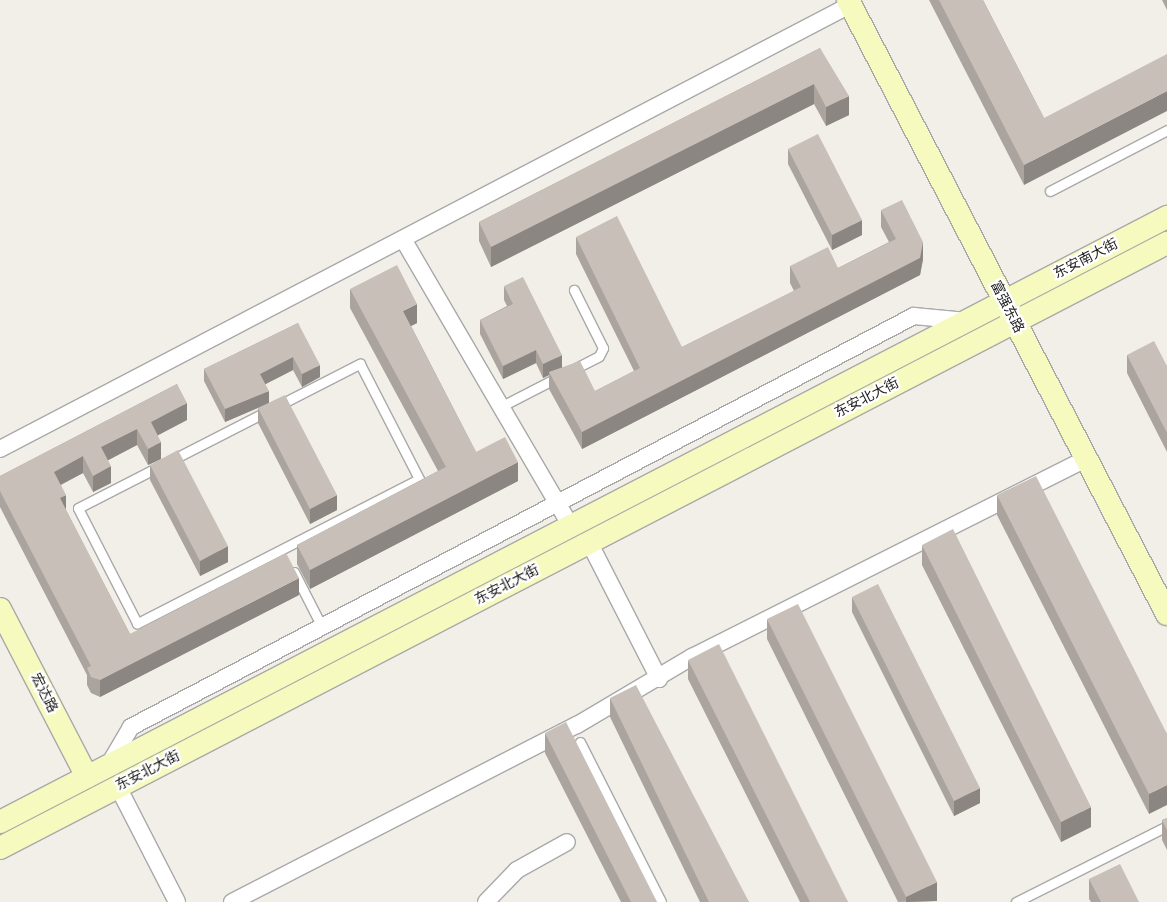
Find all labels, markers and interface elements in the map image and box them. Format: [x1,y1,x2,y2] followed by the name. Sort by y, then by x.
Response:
[1051,236,1121,282] street label: 东安南大街
[987,278,1027,336] street label: 富强东路
[832,375,902,421] street label: 东安北大街
[472,562,542,608] street label: 东安北大街
[27,670,61,716] street label: 宏达路
[113,748,183,794] street label: 东安北大街

